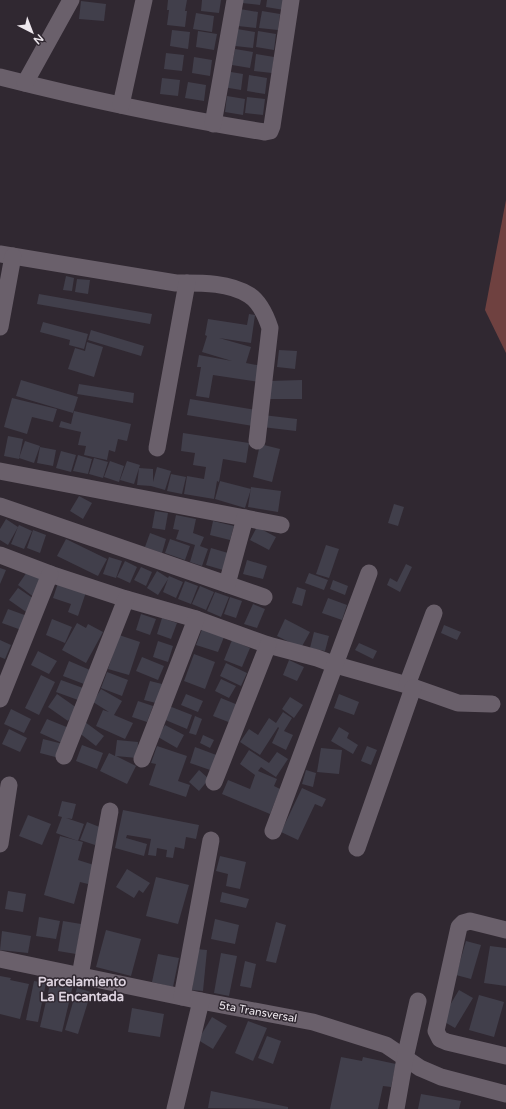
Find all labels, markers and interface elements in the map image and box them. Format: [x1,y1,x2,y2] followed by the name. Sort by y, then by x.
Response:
[12,12,52,52] north arrow
[31,31,46,47] text: N
[38,974,126,1005] district label: Parcelamiento La Encantada
[218,999,298,1025] street label: 5ta Transversal

